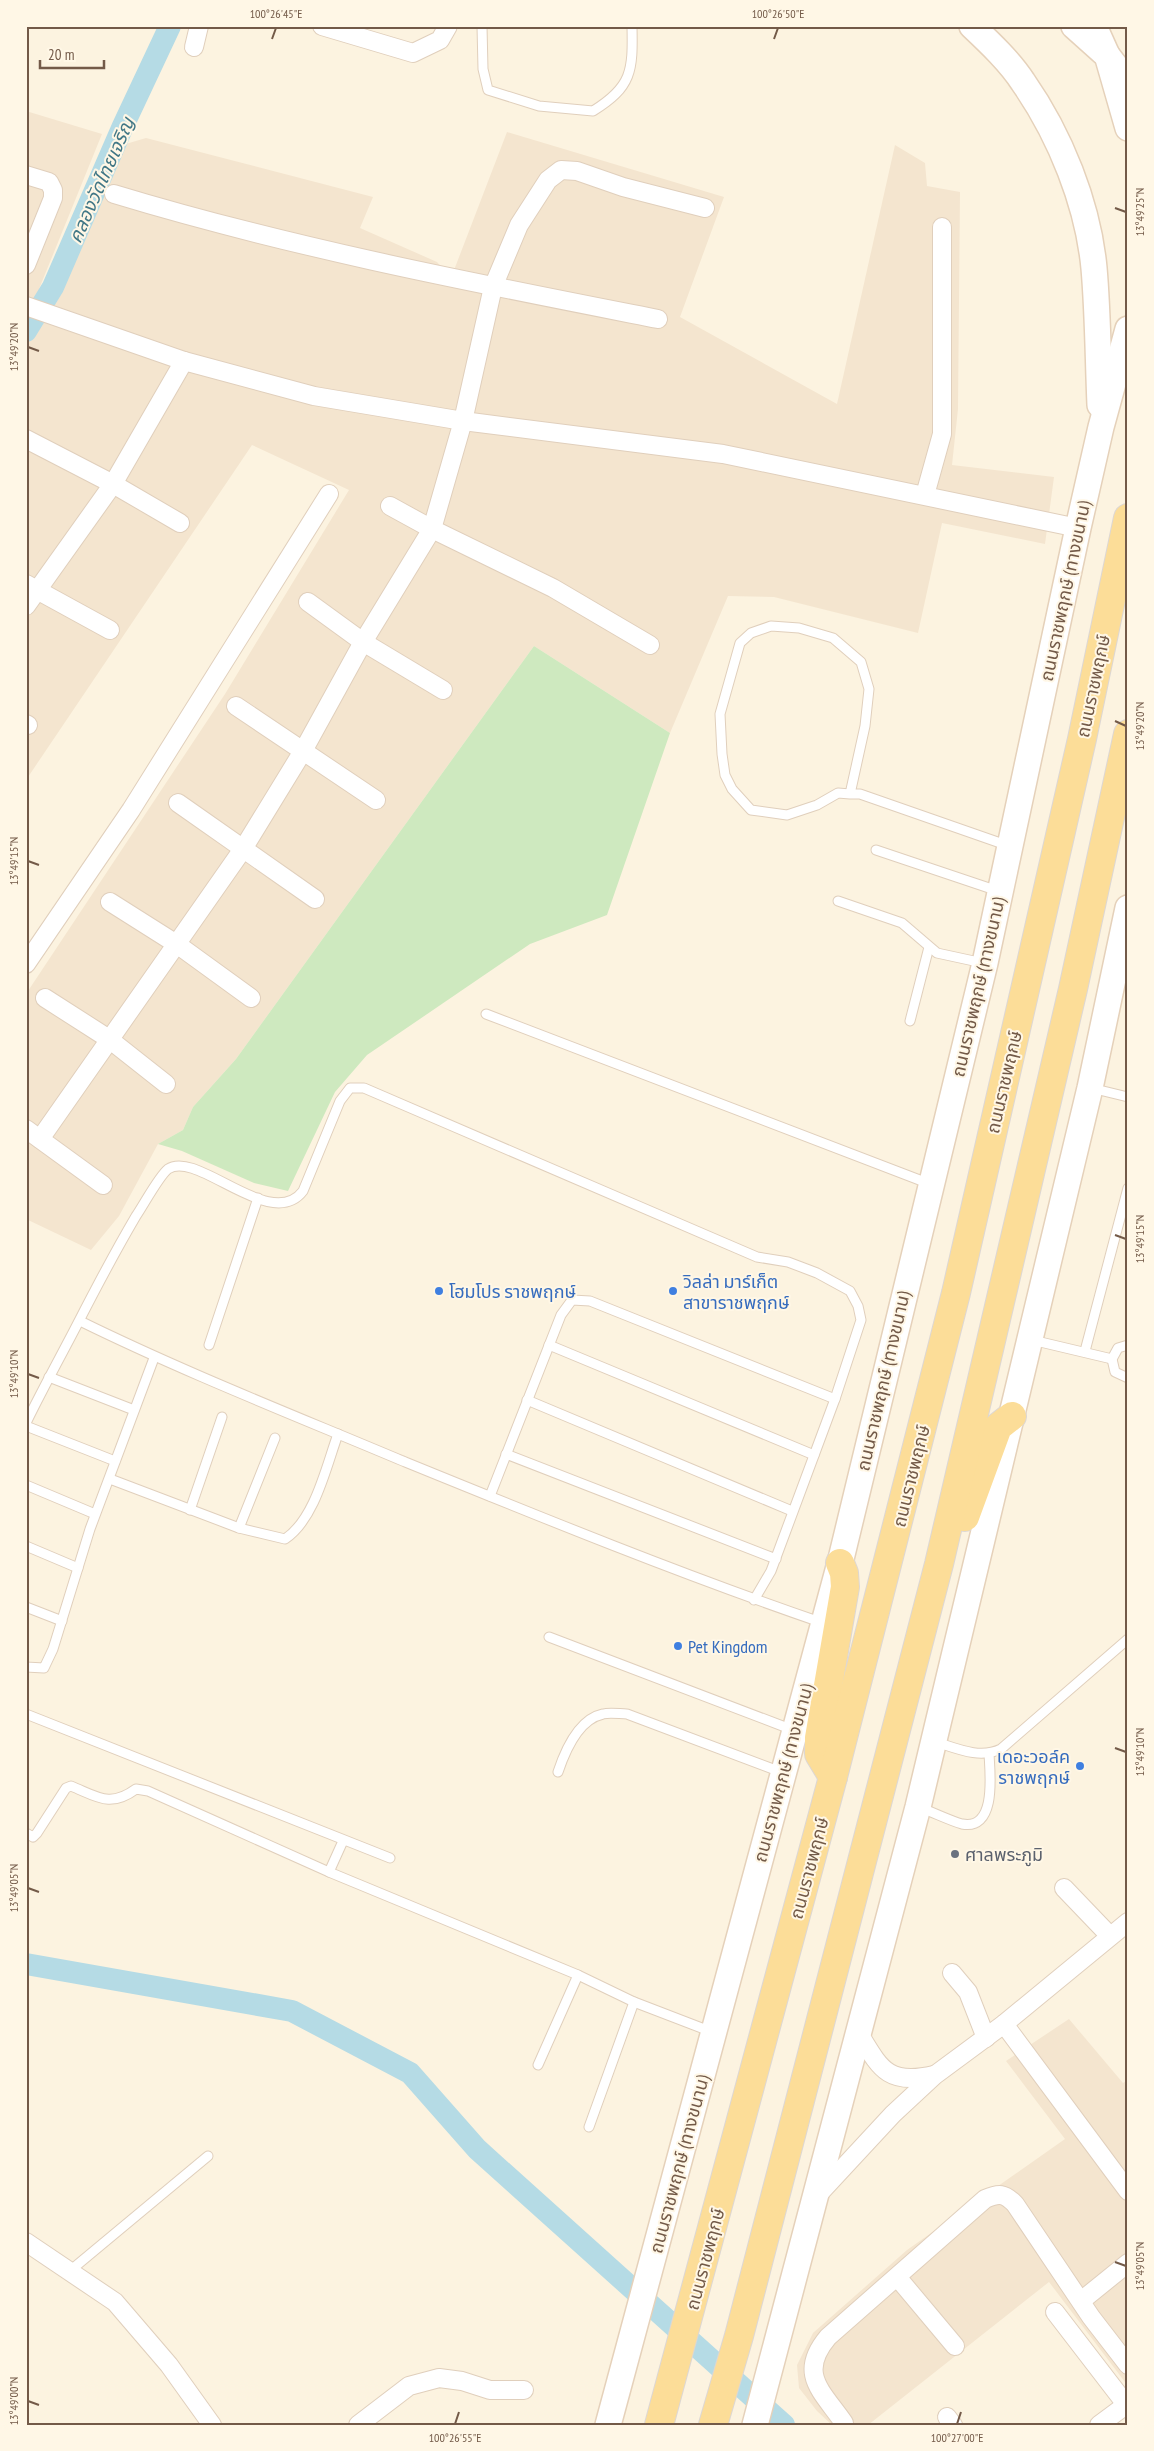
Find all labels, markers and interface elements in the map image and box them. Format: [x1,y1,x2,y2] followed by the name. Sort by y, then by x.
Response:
[250,6,302,21] text: 100°26'45"E
[752,6,804,21] text: 100°26'50"E
[40,38,104,70] scale bar
[48,45,74,64] text: 20 m
[63,112,140,247] water label: คลองวัดไทยเจริญ
[1132,188,1147,236] text: 13°49'25"N
[6,323,21,371] text: 13°49'20"N
[1035,498,1096,683] street label: ถนนราชพฤกษ์ (ทางขนาน)
[1071,632,1115,740] street label: ถนนราชพฤกษ์
[1132,702,1147,750] text: 13°49'20"N
[6,837,21,885] text: 13°49'15"N
[946,894,1010,1079] street label: ถนนราชพฤกษ์ (ทางขนาน)
[981,1028,1027,1136] street label: ถนนราชพฤกษ์
[1132,1215,1147,1263] text: 13°49'15"N
[682,1270,789,1314] place label: วิลล่า มาร์เก็ต สาขาราชพฤกษ์
[449,1280,576,1303] place label: โฮมโปร ราชพฤกษ์
[433,1285,445,1297] marker: โฮมโปร ราชพฤกษ์
[667,1285,679,1297] marker: วิลล่า มาร์เก็ต สาขาราชพฤกษ์
[851,1288,915,1473] street label: ถนนราชพฤกษ์ (ทางขนาน)
[6,1350,21,1398] text: 13°49'10"N
[887,1422,935,1530] street label: ถนนราชพฤกษ์
[688,1635,768,1658] place label: Pet Kingdom
[672,1640,684,1652] marker: Pet Kingdom
[748,1680,818,1865] street label: ถนนราชพฤกษ์ (ทางขนาน)
[1132,1728,1147,1776] text: 13°49'10"N
[997,1745,1070,1789] place label: เดอะวอล์ค ราชพฤกษ์
[1074,1760,1086,1772] marker: เดอะวอล์ค ราชพฤกษ์
[784,1815,834,1921] street label: ถนนราชพฤกษ์
[965,1843,1043,1867] place label: ศาลพระภูมิ
[949,1848,961,1860] marker: ศาลพระภูมิ
[6,1864,21,1912] text: 13°49'05"N
[644,2071,714,2256] street label: ถนนราชพฤกษ์ (ทางขนาน)
[680,2206,730,2312] street label: ถนนราชพฤกษ์
[1132,2242,1147,2290] text: 13°49'05"N
[6,2377,21,2425] text: 13°49'00"N
[429,2430,481,2445] text: 100°26'55"E
[931,2430,983,2445] text: 100°27'00"E

